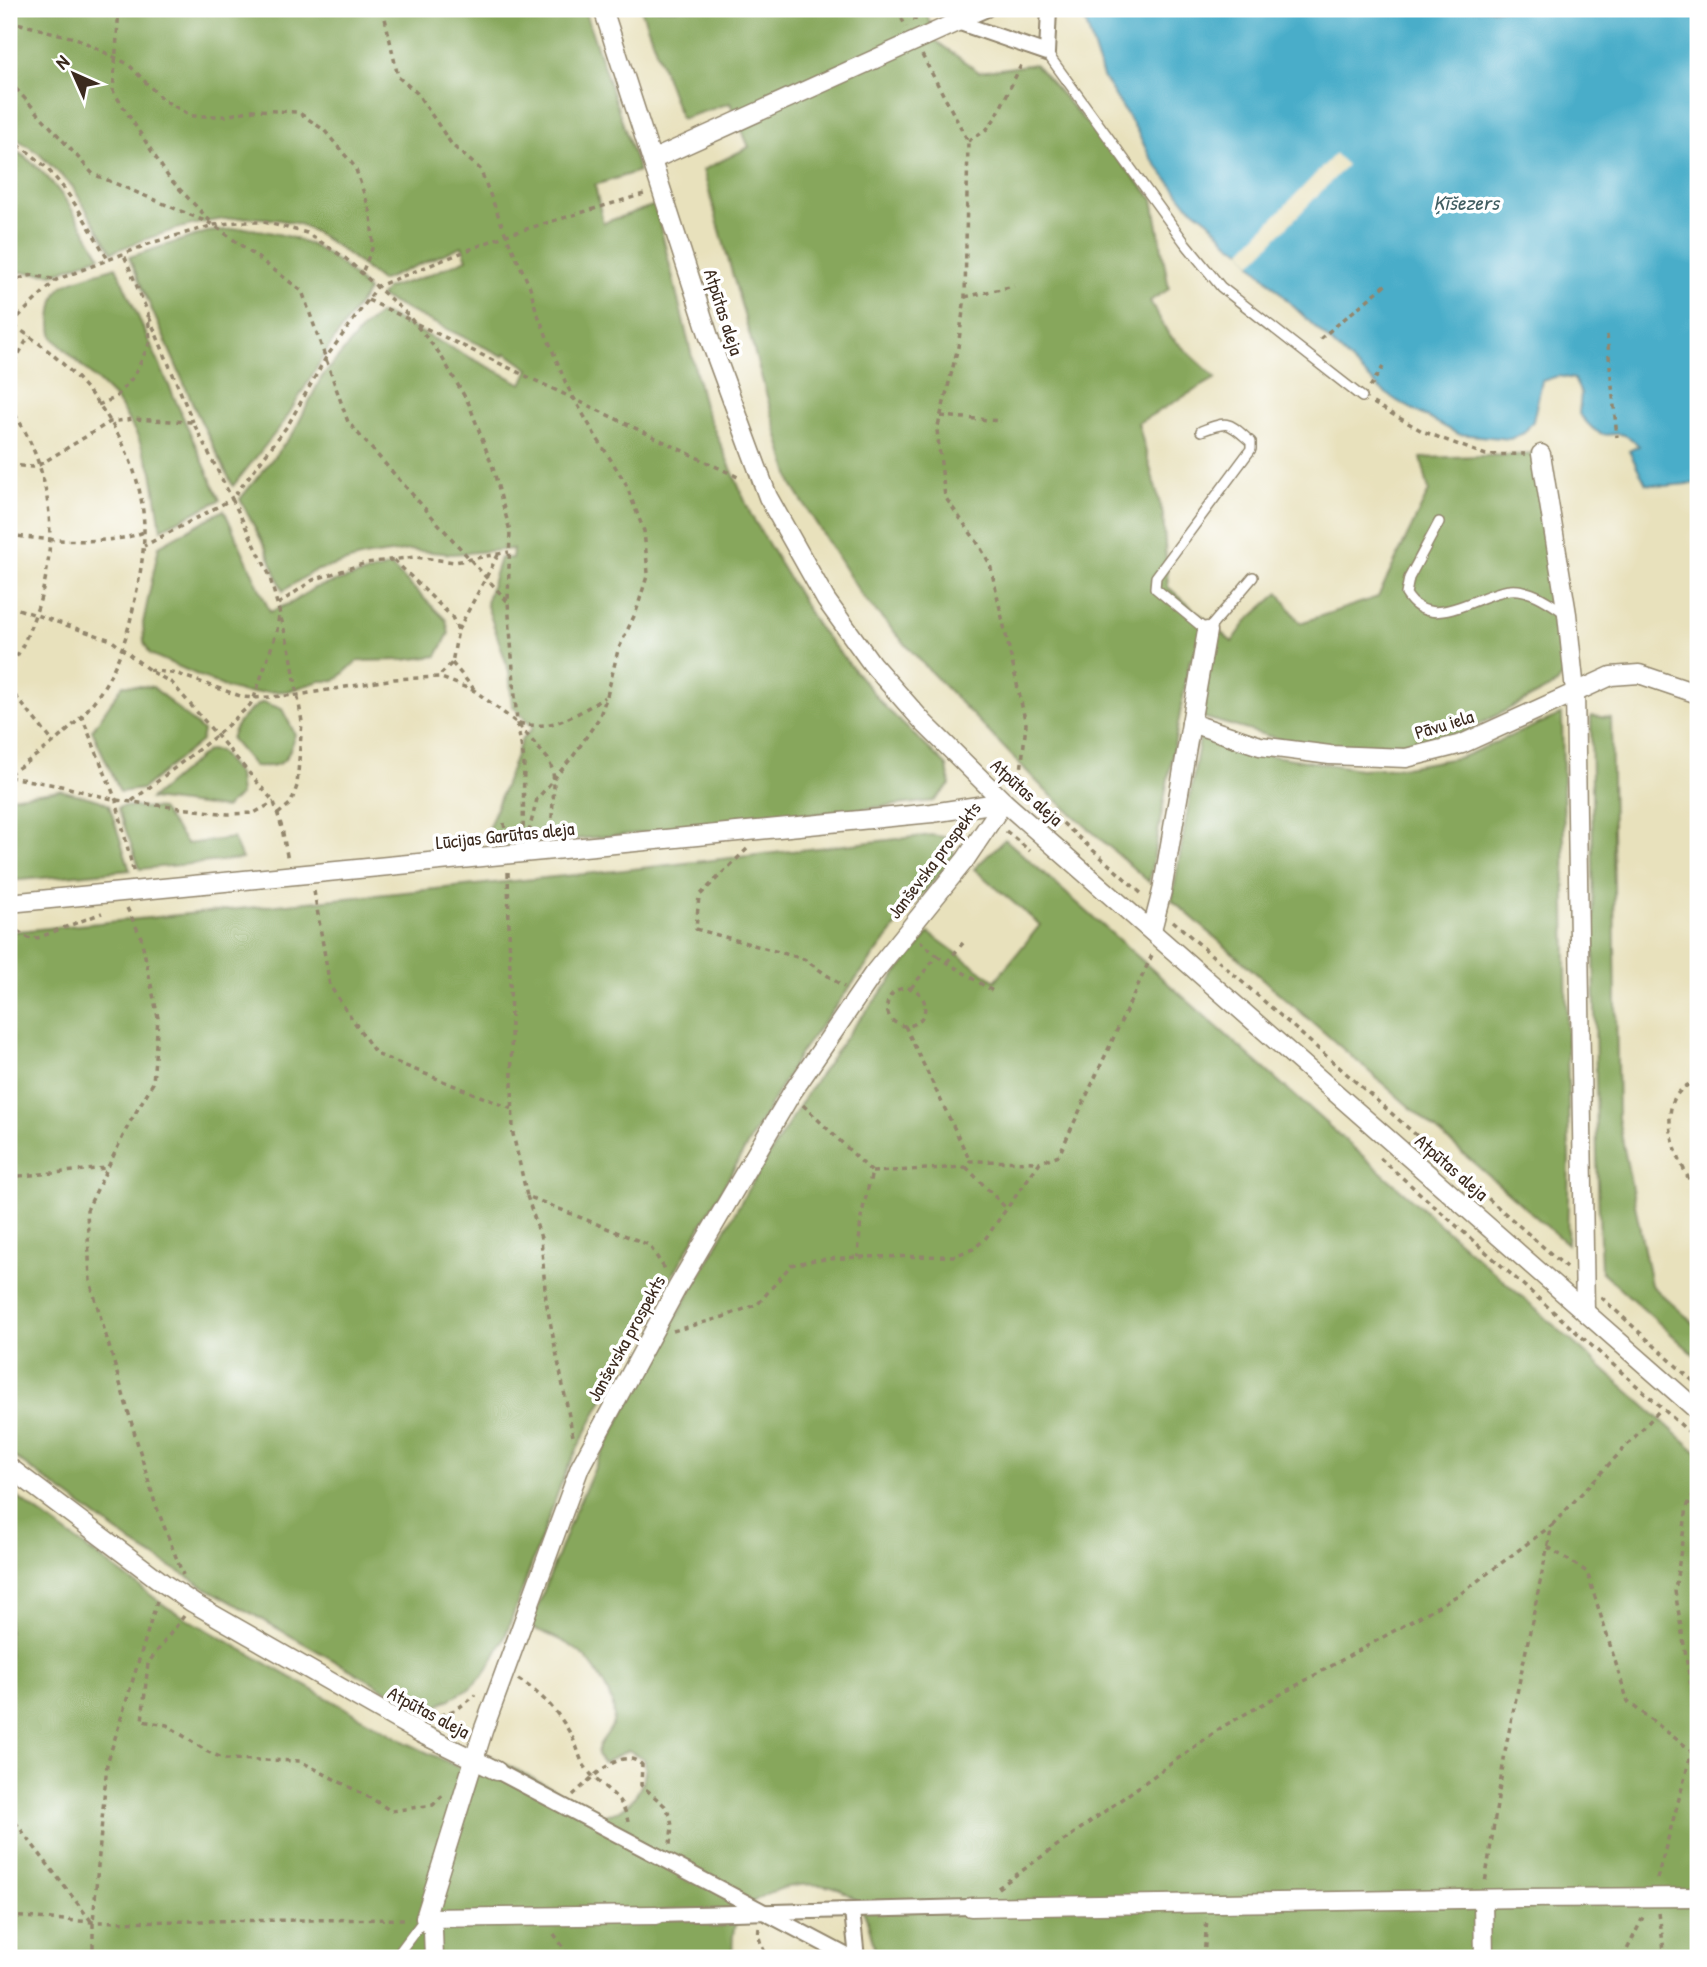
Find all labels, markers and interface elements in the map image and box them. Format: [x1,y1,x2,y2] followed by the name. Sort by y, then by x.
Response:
[38,38,108,108] north arrow
[49,49,75,75] text: N
[1433,188,1501,217] water label: Ķīšezers
[698,266,750,359] street label: Atpūtas aleja
[1411,703,1477,745] street label: Pāvu iela
[985,753,1069,832] street label: Atpūtas aleja
[881,796,987,924] street label: Janševska prospekts
[435,815,576,855] street label: Lūcijas Garūtas aleja
[1410,1128,1495,1206] street label: Atpūtas aleja
[581,1270,671,1406] street label: Janševska prospekts
[384,1680,475,1745] street label: Atpūtas aleja

